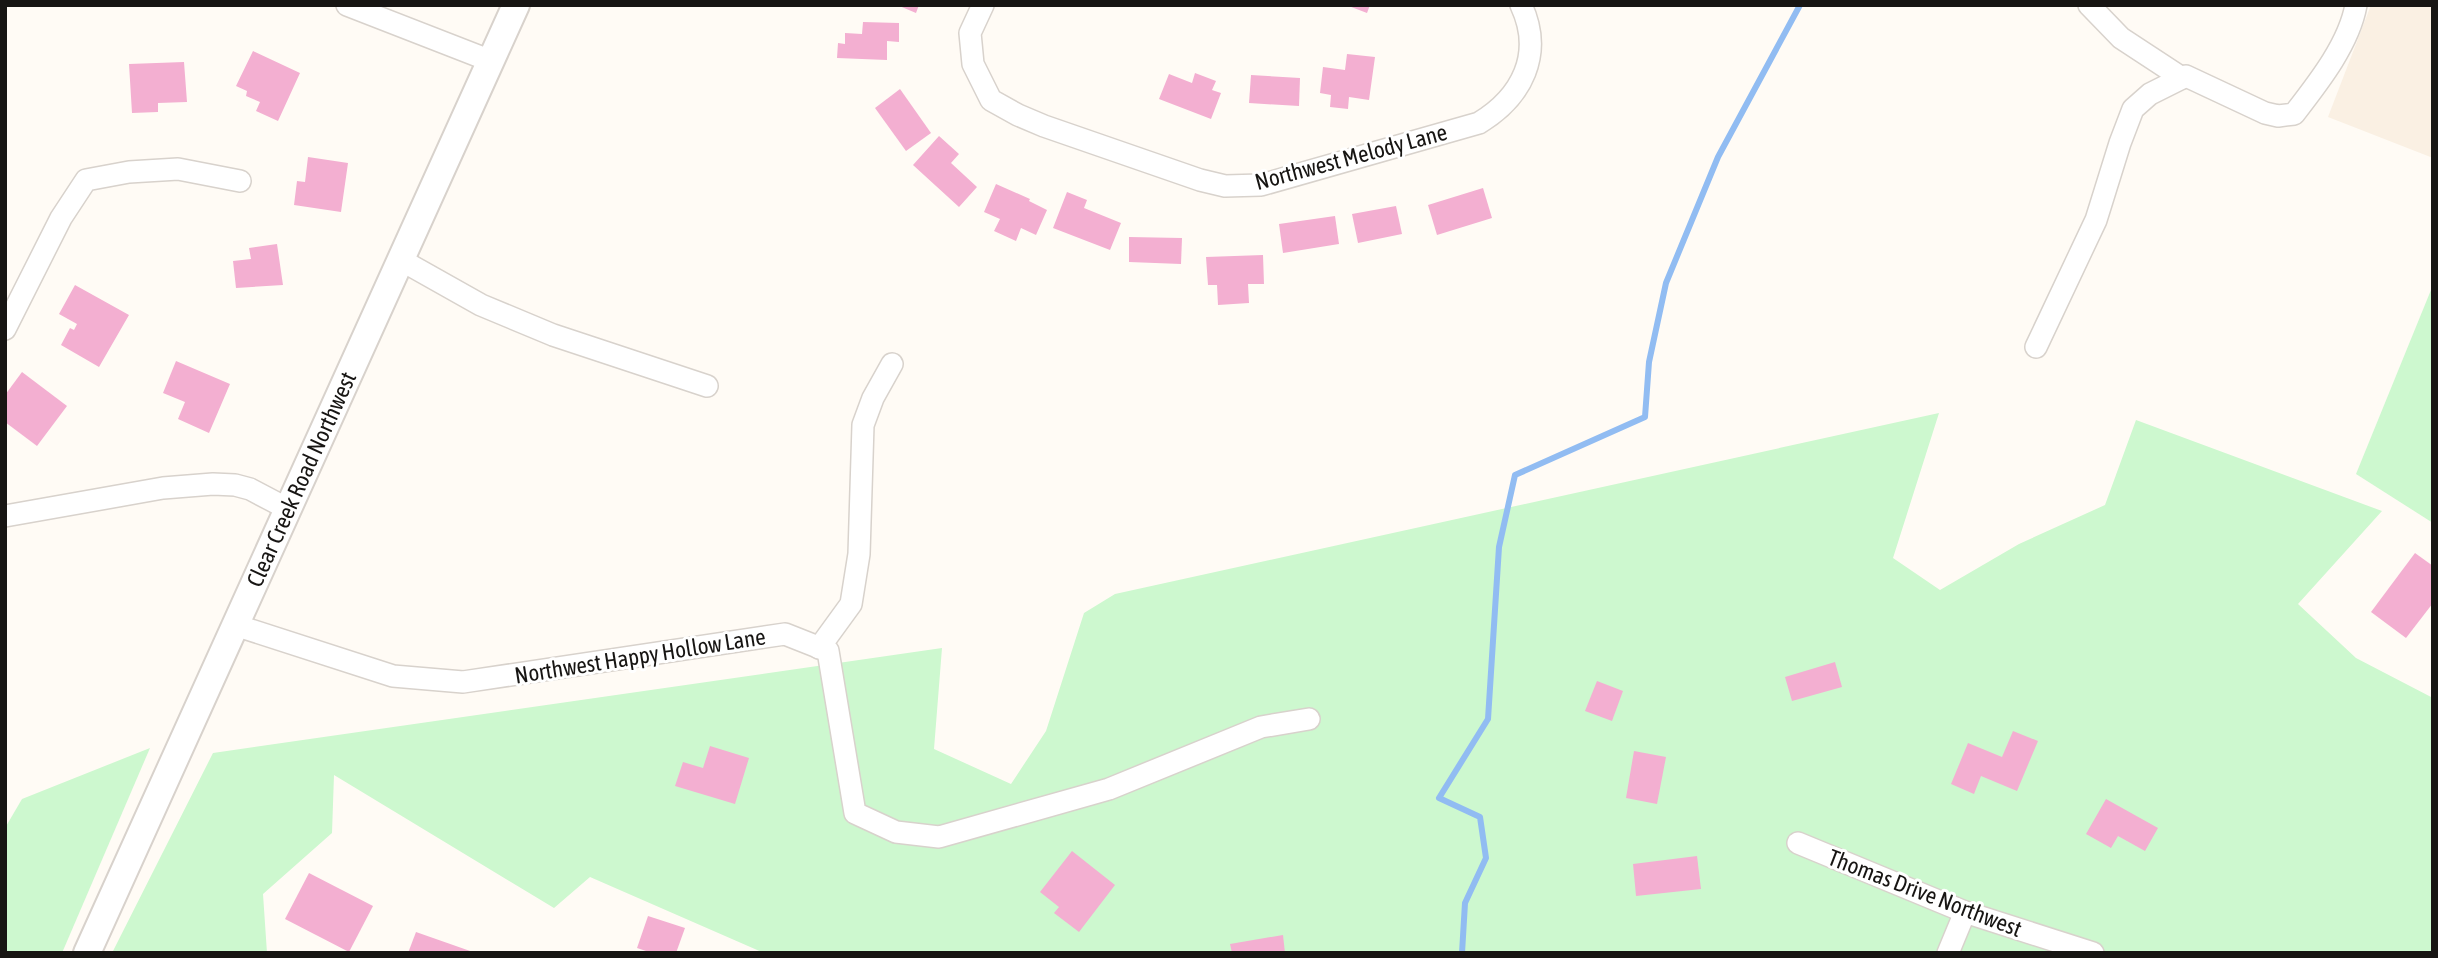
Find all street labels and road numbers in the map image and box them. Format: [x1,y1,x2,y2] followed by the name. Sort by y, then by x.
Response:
[1252,119,1450,195] street label: Northwest Melody Lane
[241,368,361,591] street label: Clear Creek Road Northwest
[513,623,767,689] street label: Northwest Happy Hollow Lane
[1824,844,2026,942] street label: Thomas Drive Northwest

